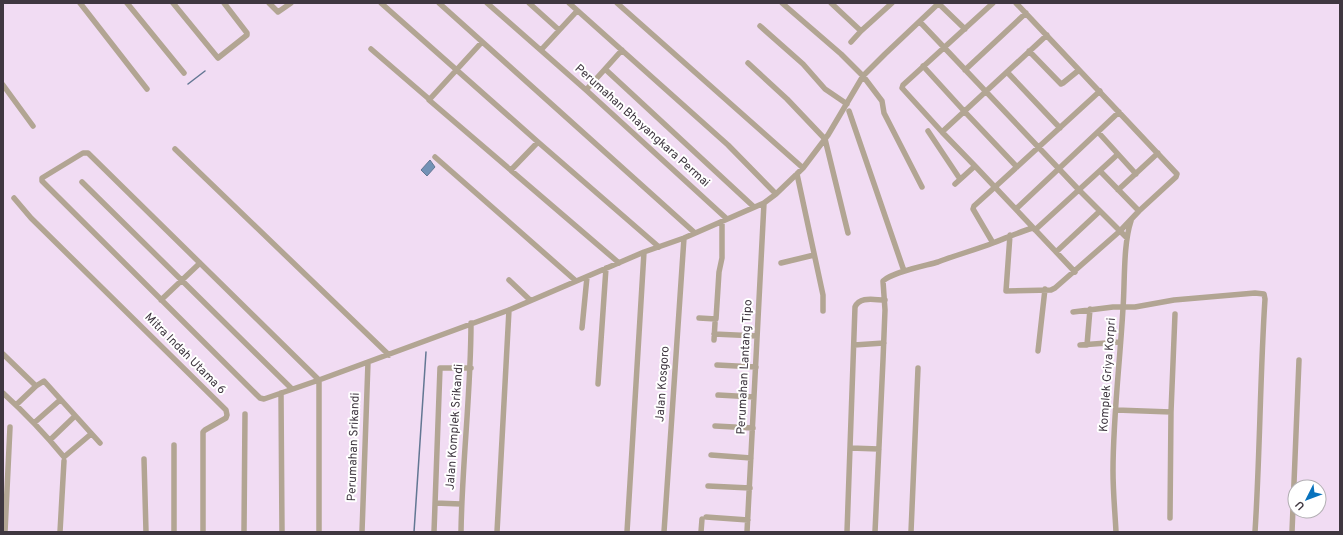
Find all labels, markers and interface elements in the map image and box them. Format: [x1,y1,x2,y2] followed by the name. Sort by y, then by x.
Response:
[571,61,713,191] street label: Perumahan Bhayangkara Permai
[733,299,757,435] street label: Perumahan Lantang Tipo
[141,310,229,398] street label: Mitra Indah Utama 6
[1096,317,1120,433] street label: Komplek Griya Korpri
[652,345,674,423] street label: Jalan Kosgoro
[443,363,467,491] street label: Jalan Komplek Srikandi
[344,392,364,502] street label: Perumahan Srikandi
[1287,479,1327,519] north arrow
[1292,497,1308,513] text: U

